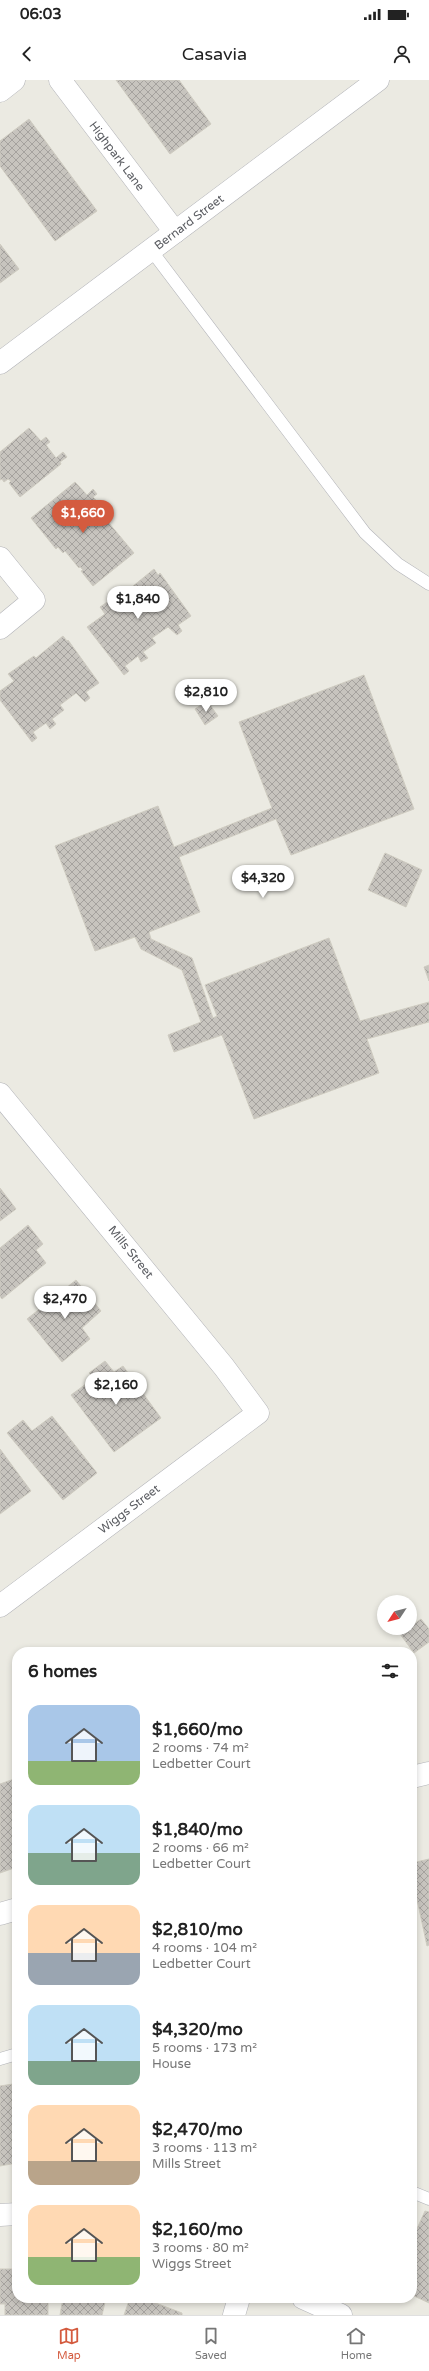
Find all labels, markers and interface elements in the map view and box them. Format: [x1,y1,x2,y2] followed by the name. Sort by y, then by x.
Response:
[20,5,62,23] text: 06:03
[16,43,38,65] icon: back
[182,43,247,65] text: Casavia
[391,43,413,65] icon: person
[86,119,148,194] street label: Highpark Lane
[152,191,227,253] street label: Bernard Street
[50,500,116,534] pin: $1,660
[61,505,105,521] text: $1,660
[105,586,171,620] pin: $1,840
[116,591,160,607] text: $1,840
[173,679,239,713] pin: $2,810
[184,684,228,700] text: $2,810
[230,865,296,899] pin: $4,320
[241,870,285,886] text: $4,320
[106,1223,157,1281] street label: Mills Street
[32,1286,98,1320] pin: $2,470
[43,1291,87,1307] text: $2,470
[83,1372,149,1406] pin: $2,160
[94,1377,138,1393] text: $2,160
[96,1481,163,1537] street label: Wiggs Street
[377,1595,417,1635] north arrow
[377,1595,417,1635] map controls
[379,1660,401,1682] icon: filters
[28,1661,97,1682] text: 6 homes
[152,1719,243,1740] text: $1,660/mo
[60,1721,108,1769] icon: home
[152,1740,249,1756] text: 2 rooms · 74 m²
[152,1756,251,1772] text: Ledbetter Court
[152,1819,243,1840] text: $1,840/mo
[60,1821,108,1869] icon: home
[152,1840,249,1856] text: 2 rooms · 66 m²
[152,1856,251,1872] text: Ledbetter Court
[152,1919,243,1940] text: $2,810/mo
[60,1921,108,1969] icon: home
[152,1940,257,1956] text: 4 rooms · 104 m²
[152,1956,251,1972] text: Ledbetter Court
[152,2019,243,2040] text: $4,320/mo
[60,2021,108,2069] icon: home
[152,2040,257,2056] text: 5 rooms · 173 m²
[152,2056,191,2072] text: House
[152,2119,242,2140] text: $2,470/mo
[60,2121,108,2169] icon: home
[152,2140,257,2156] text: 3 rooms · 113 m²
[152,2156,221,2172] text: Mills Street
[152,2219,243,2240] text: $2,160/mo
[60,2221,108,2269] icon: home
[152,2240,249,2256] text: 3 rooms · 80 m²
[152,2256,231,2272] text: Wiggs Street
[57,2325,81,2362] tab: Map
[195,2325,227,2362] tab: Saved
[341,2325,372,2362] tab: Home

